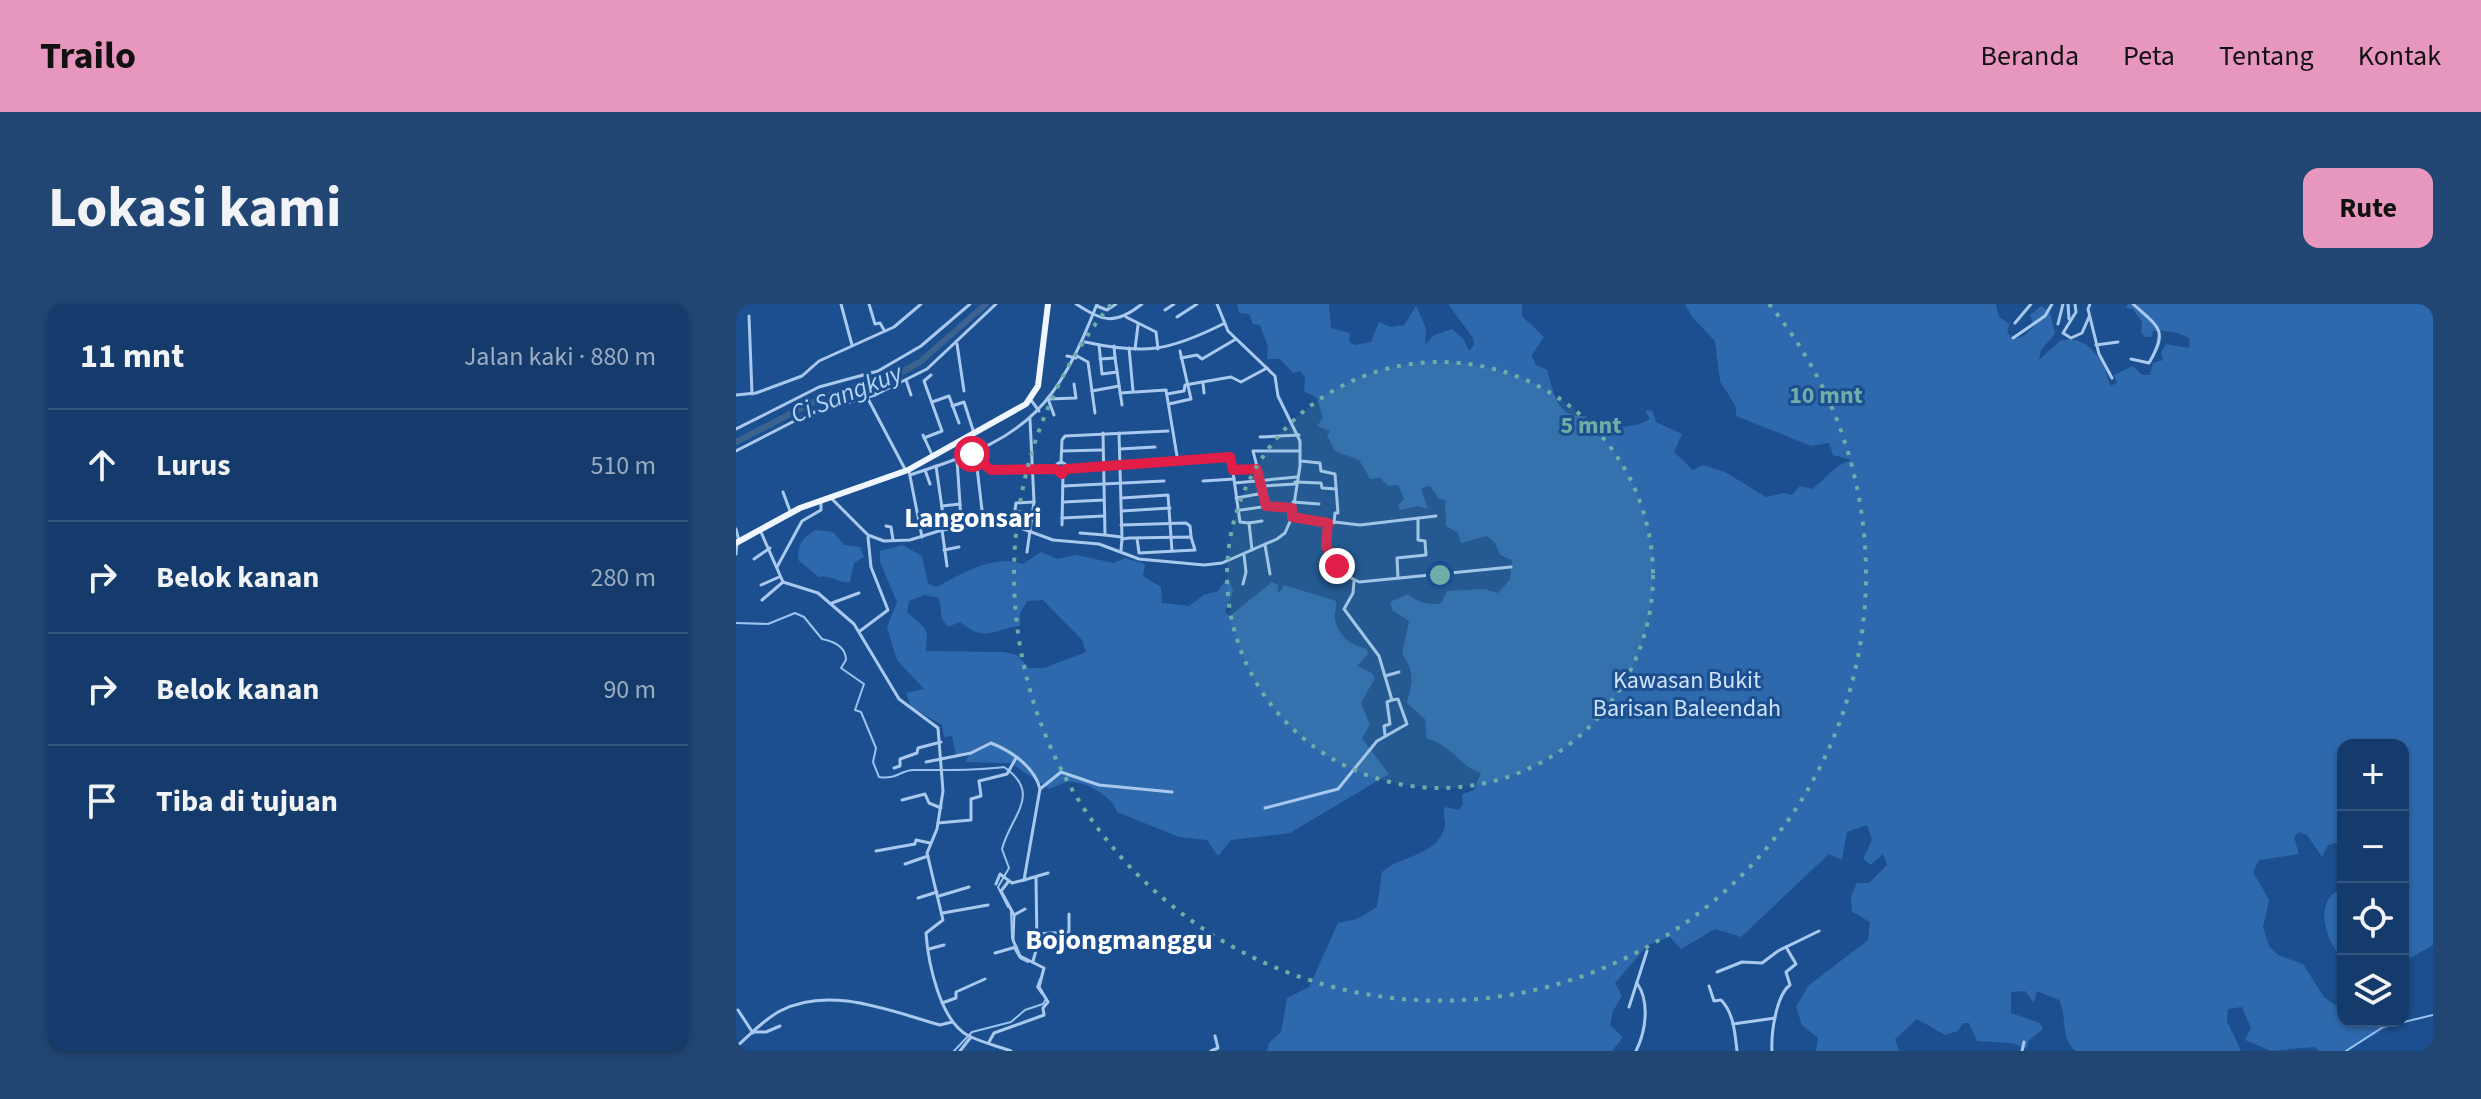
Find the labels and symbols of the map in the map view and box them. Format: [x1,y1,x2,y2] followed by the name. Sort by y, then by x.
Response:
[785,354,909,433] water label: Ci Sangkuy
[1789,378,1863,413] text: 10 mnt
[1561,408,1621,443] text: 5 mnt
[954,436,990,472] route start
[904,498,1042,538] district label: Langonsari
[1319,548,1355,584] route end
[1426,561,1454,589] centre of rings
[1593,663,1781,726] park label: Kawasan Bukit Barisan Baleendah
[1025,920,1213,960] district label: Bojongmanggu

